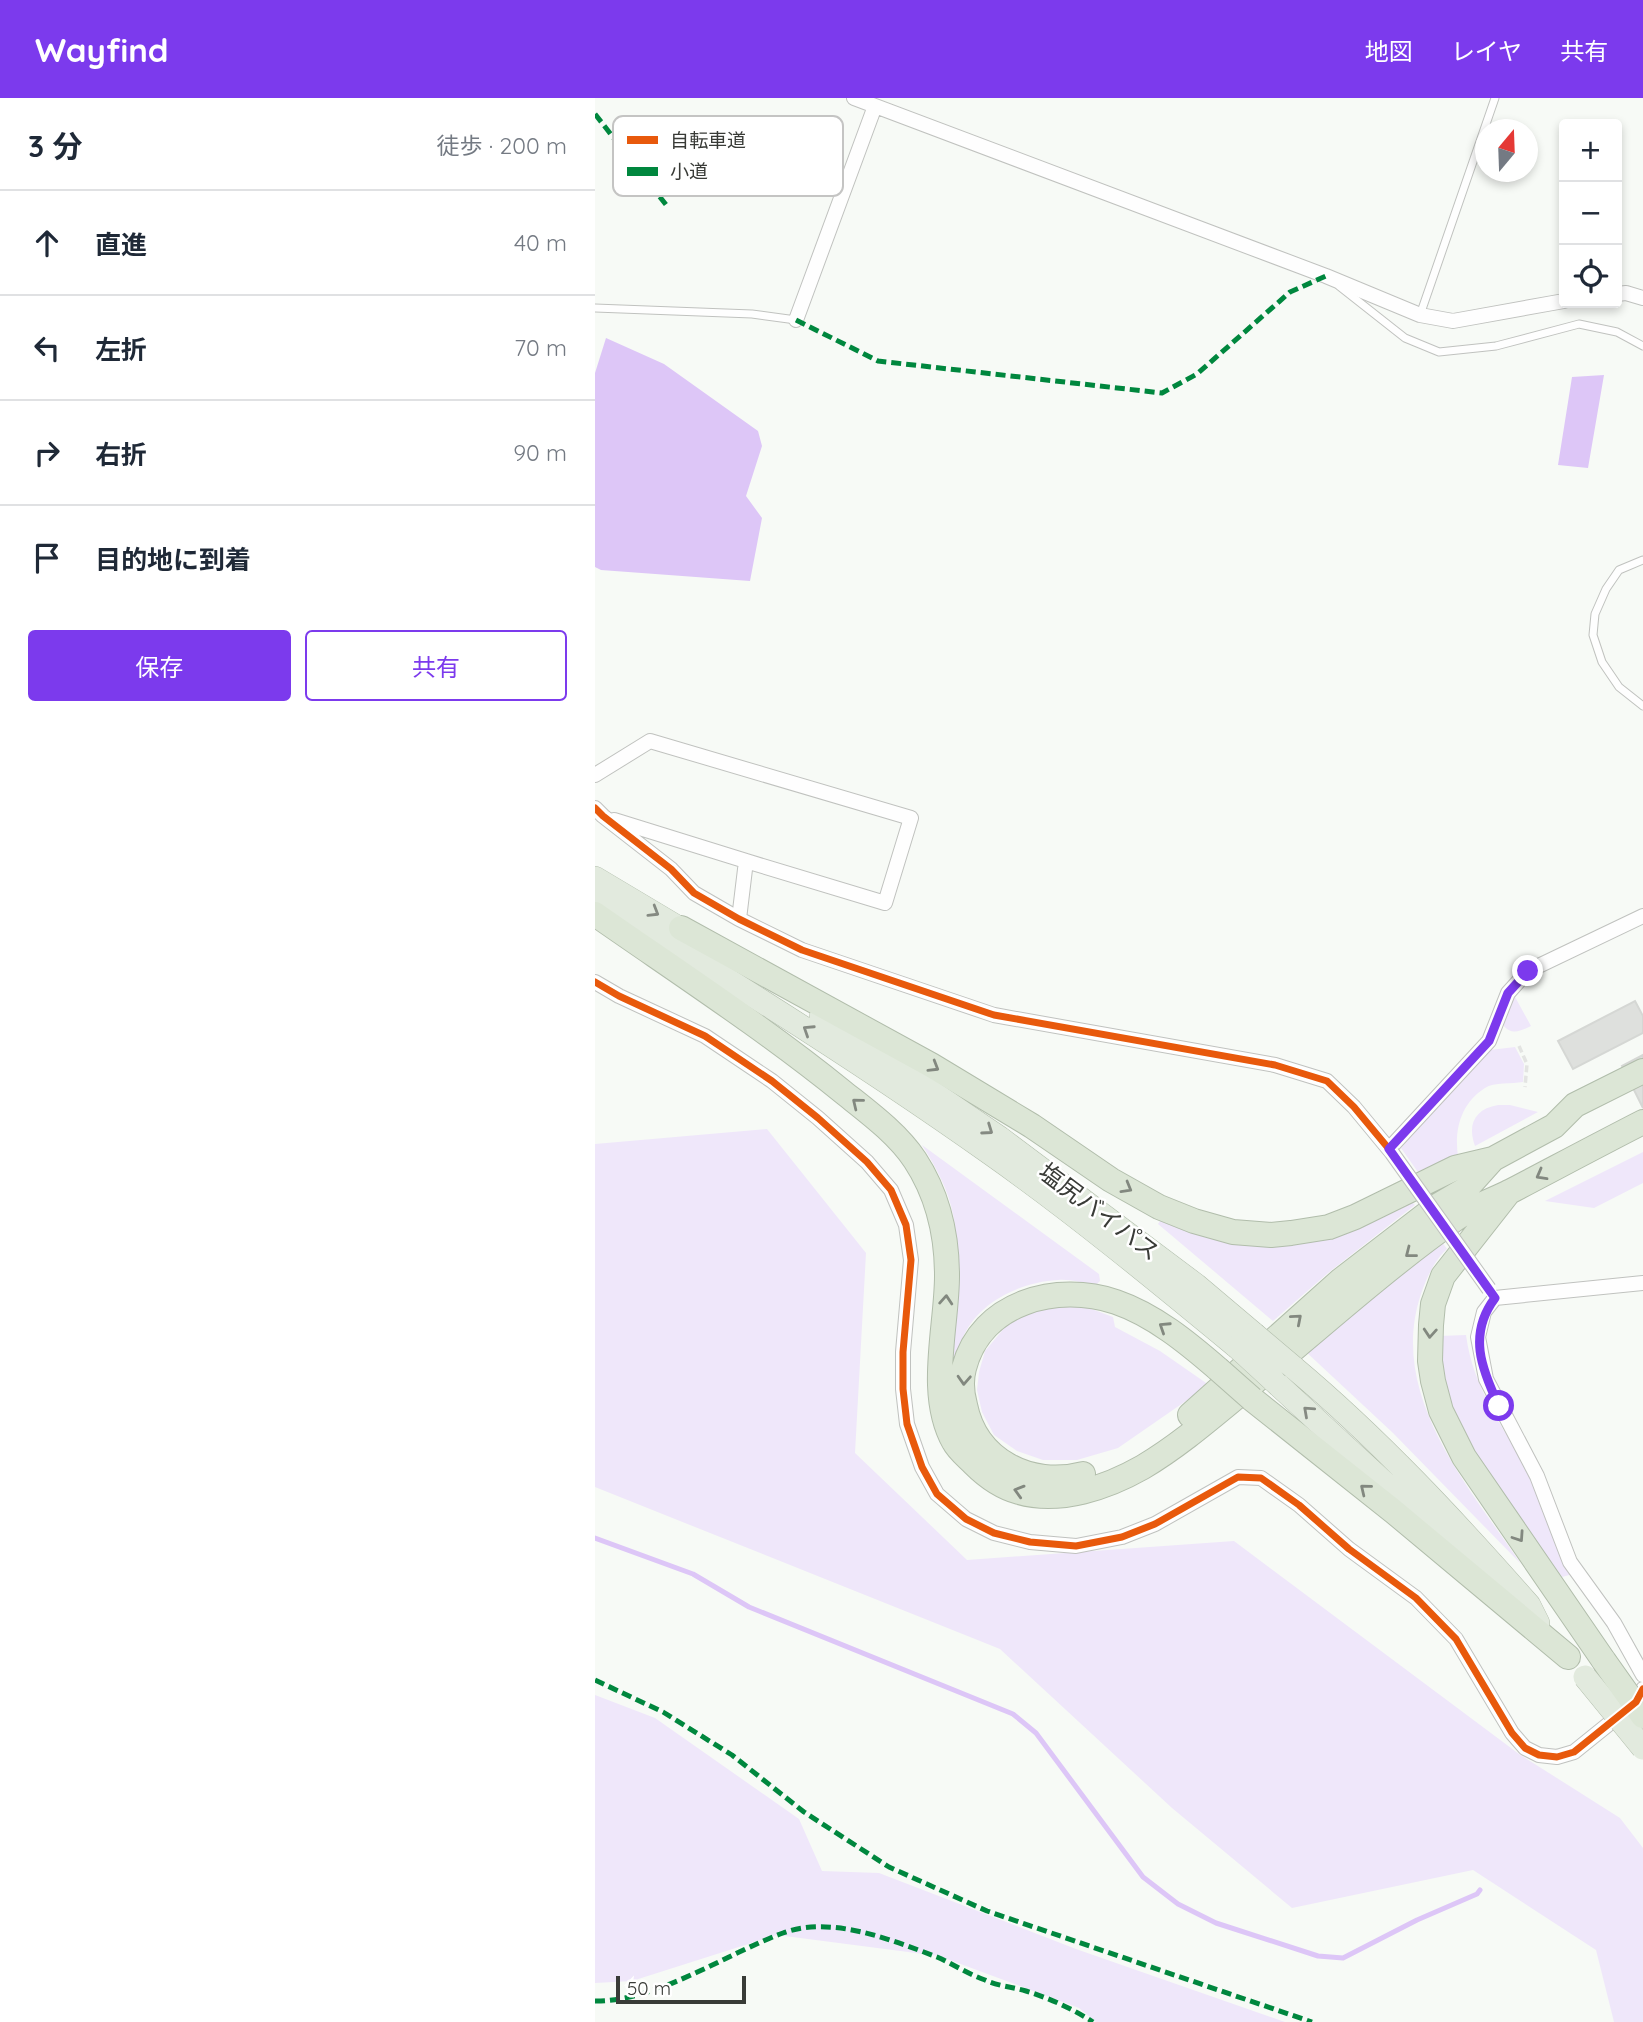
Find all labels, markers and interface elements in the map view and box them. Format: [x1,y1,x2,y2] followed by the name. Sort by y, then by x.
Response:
[35,29,169,70] text: Wayfind
[1365,36,1413,66] text: 地図
[1451,36,1522,66] text: レイヤ
[1560,36,1608,66] text: 共有
[613,116,843,196] legend
[1475,119,1538,182] north arrow
[1559,119,1622,308] map controls
[1559,119,1622,182] button: +
[28,127,83,165] text: 3 分
[670,128,746,152] text: 自転車道
[437,131,567,160] text: 徒歩 · 200 m
[670,159,708,183] text: 小道
[1559,182,1622,245] button: −
[28,224,66,262] icon: ahead
[95,228,147,261] text: 直進
[514,228,567,257] text: 40 m
[1559,245,1622,308] button: locate
[28,329,66,367] icon: left
[95,333,147,366] text: 左折
[514,333,567,362] text: 70 m
[28,434,66,472] icon: right
[95,438,147,471] text: 右折
[513,438,567,467] text: 90 m
[28,539,66,577] icon: arrive
[95,543,251,576] text: 目的地に到着
[28,630,291,701] button: 保存
[305,630,567,701] button: 共有
[646,904,659,917] one-way arrow
[1512,955,1543,986] route end
[803,1026,816,1039] one-way arrow
[927,1059,940,1072] one-way arrow
[853,1099,865,1112] one-way arrow
[980,1122,993,1134] one-way arrow
[1033,1156,1166,1266] street label: 塩尻バイパス
[1536,1167,1548,1180] one-way arrow
[1119,1180,1132,1193] one-way arrow
[1406,1245,1418,1258] one-way arrow
[938,1294,953,1305] one-way arrow
[1289,1314,1302,1327] one-way arrow
[1158,1323,1171,1336] one-way arrow
[1423,1328,1438,1339] one-way arrow
[956,1374,971,1385] one-way arrow
[1483,1390,1514,1421] route start
[1303,1407,1316,1419] one-way arrow
[1013,1484,1025,1499] one-way arrow
[1361,1484,1373,1497] one-way arrow
[1511,1529,1523,1542] one-way arrow
[616,1973,745,2005] scale bar
[627,1976,671,2000] text: 50 m

